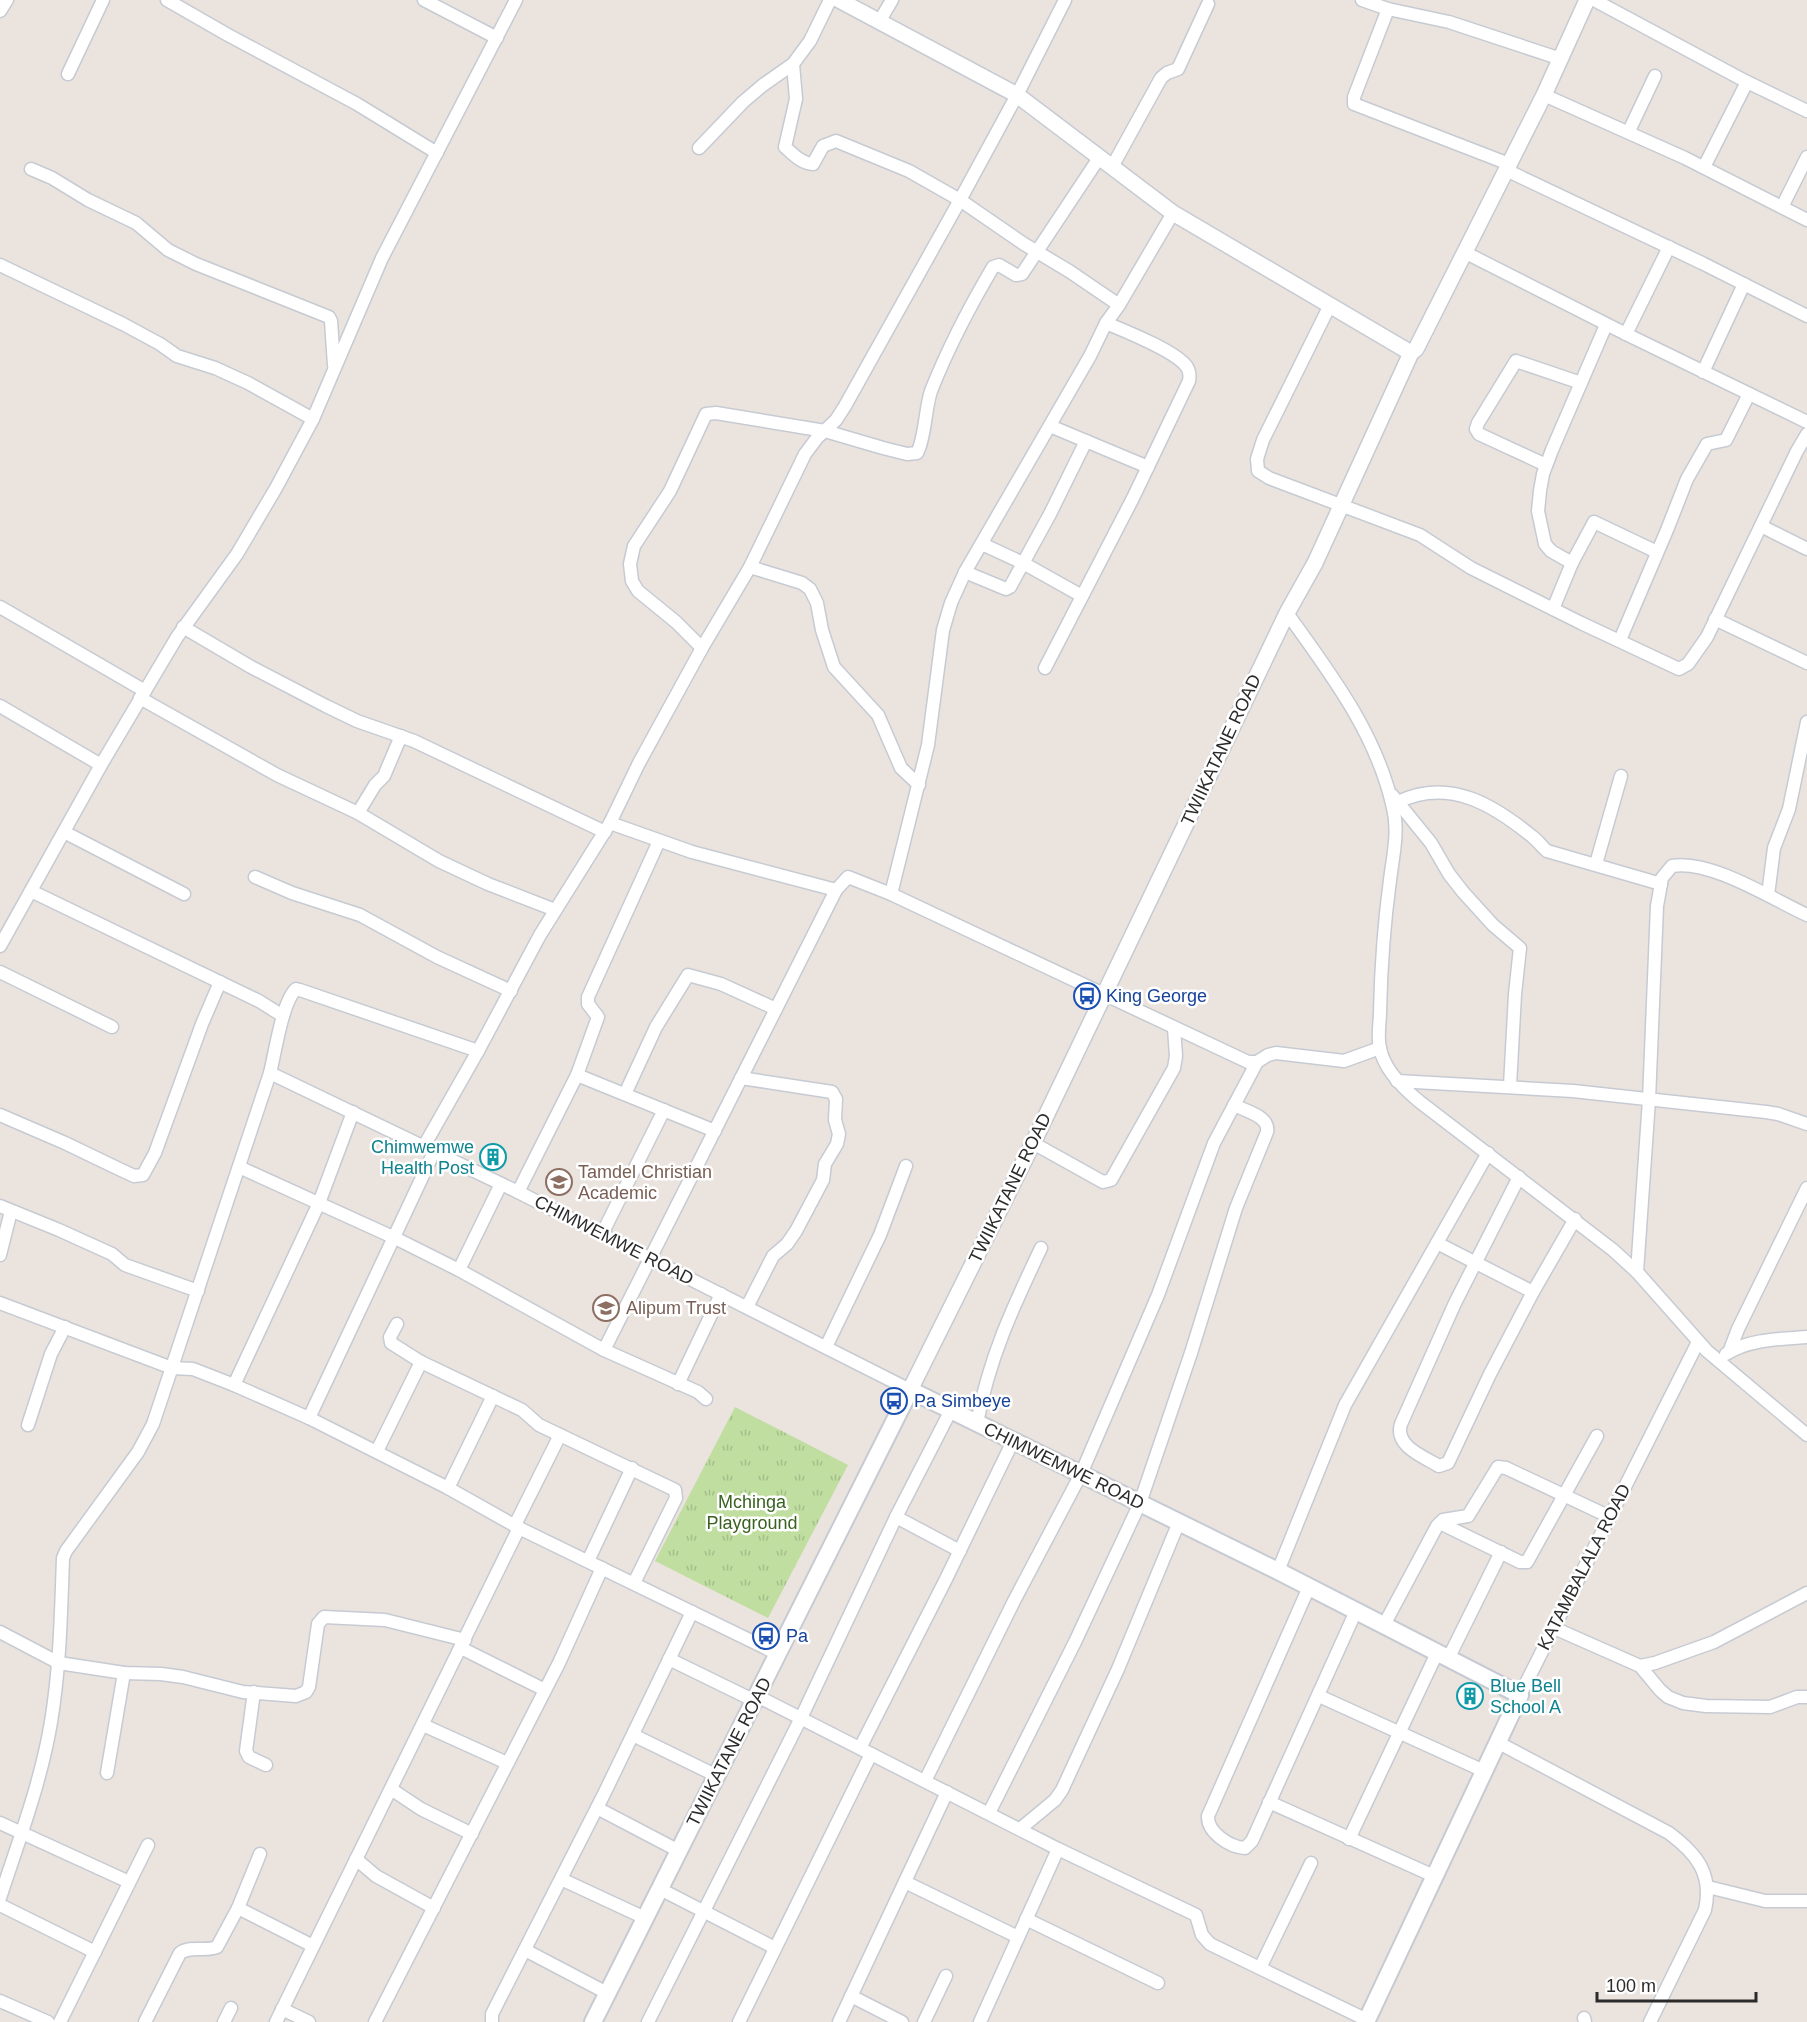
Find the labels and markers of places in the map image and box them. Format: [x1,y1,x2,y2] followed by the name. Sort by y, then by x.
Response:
[1072,981,1102,1011] bus stop icon: King George
[1106,986,1207,1006] place label: King George
[371,1137,474,1178] place label: Chimwemwe Health Post
[478,1142,508,1172] building icon: Chimwemwe Health Post
[578,1162,712,1203] place label: Tamdel Christian Academic
[544,1167,574,1197] school or university icon: Tamdel Christian Academic
[591,1293,621,1323] school or university icon: Alipum Trust
[626,1298,726,1318] place label: Alipum Trust
[879,1386,909,1416] bus stop icon: Pa Simbeye
[914,1391,1011,1411] place label: Pa Simbeye
[751,1621,781,1651] bus stop icon: Pa
[786,1626,809,1646] place label: Pa
[1490,1676,1561,1717] place label: Blue Bell School A
[1455,1681,1485,1711] building icon: Blue Bell School A

